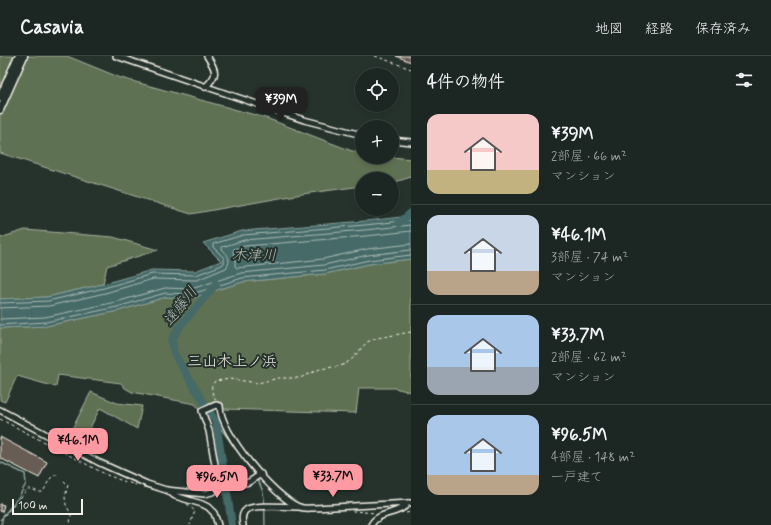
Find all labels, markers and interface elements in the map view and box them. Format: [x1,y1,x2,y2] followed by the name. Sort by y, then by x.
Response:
[20,15,84,40] text: Casavia
[595,20,623,38] text: 地図
[645,20,673,38] text: 経路
[695,20,751,38] text: 保存済み
[355,68,399,216] map controls
[355,68,399,112] button: locate
[733,69,755,91] icon: filters
[427,71,505,93] text: 4件の物件
[257,87,305,121] pin: ¥39M
[265,91,297,108] text: ¥39M
[355,120,399,164] button: +
[551,123,594,145] text: ¥39M
[459,130,507,178] icon: home
[551,148,627,165] text: 2部屋 · 66 m²
[551,168,615,185] text: マンション
[355,172,399,216] button: −
[551,224,606,246] text: ¥46.1M
[459,231,507,279] icon: home
[231,246,277,266] water label: 木津川
[551,249,628,266] text: 3部屋 · 74 m²
[551,269,615,286] text: マンション
[159,283,203,331] water label: 遠藤川
[551,324,604,346] text: ¥33.7M
[459,331,507,379] icon: home
[551,349,627,366] text: 2部屋 · 62 m²
[187,352,277,372] district label: 三山木上ノ浜
[551,369,615,386] text: マンション
[551,424,607,446] text: ¥96.5M
[45,428,111,462] pin: ¥46.1M
[459,431,507,479] icon: home
[57,432,99,449] text: ¥46.1M
[551,449,635,466] text: 4部屋 · 148 m²
[300,464,366,498] pin: ¥33.7M
[184,465,250,499] pin: ¥96.5M
[313,468,353,485] text: ¥33.7M
[196,469,238,486] text: ¥96.5M
[551,469,603,486] text: 一戸建て
[12,497,83,516] scale bar
[18,499,48,513] text: 100 m

